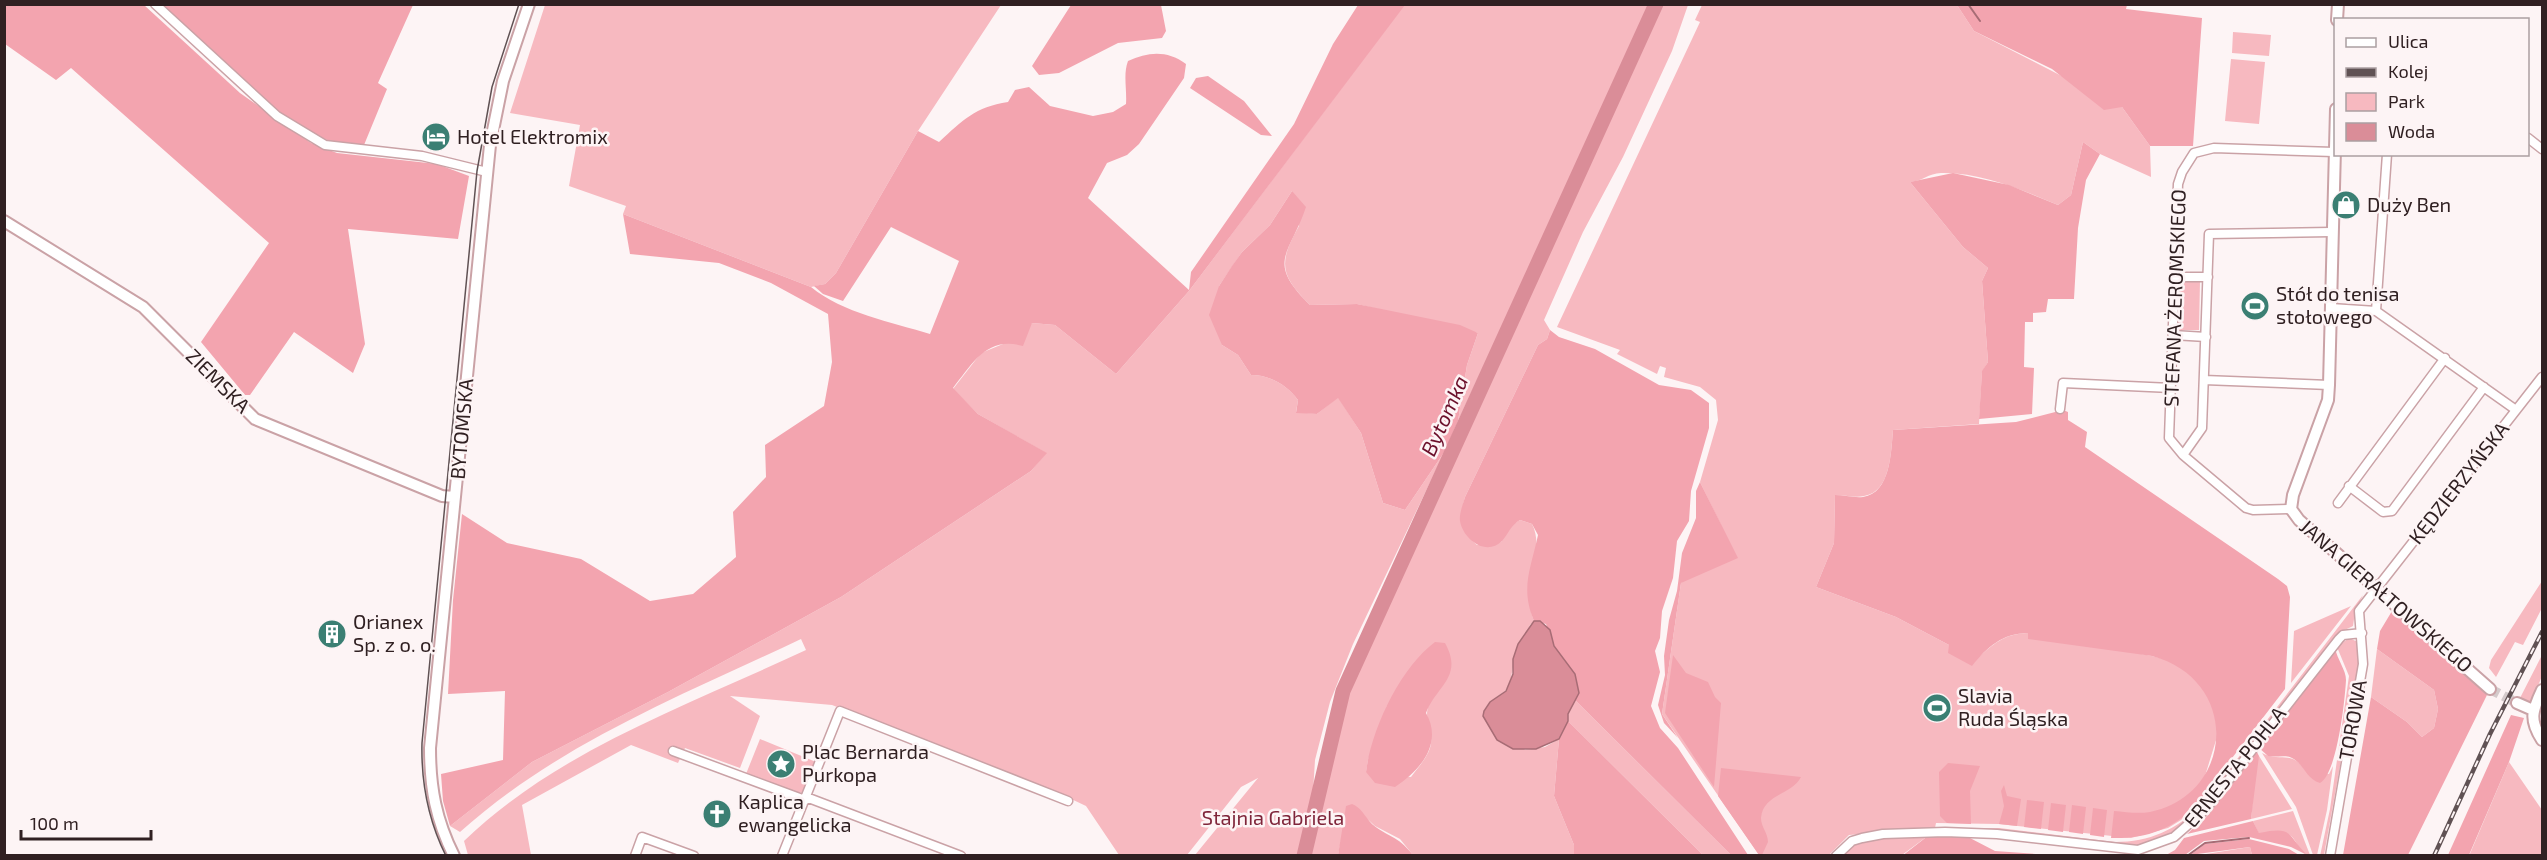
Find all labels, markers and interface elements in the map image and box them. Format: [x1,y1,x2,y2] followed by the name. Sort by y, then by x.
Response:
[2334,18,2529,156] legend
[2388,30,2428,52] text: Ulica
[2388,60,2428,82] text: Kolej
[2388,90,2425,112] text: Park
[2388,120,2435,142] text: Woda
[420,121,452,153] hotel icon: Hotel Elektromix
[457,124,608,148] place label: Hotel Elektromix
[2158,189,2190,407] street label: STEFANA ŻEROMSKIEGO
[2330,189,2362,221] shop icon: Duży Ben
[2367,192,2451,216] place label: Duży Ben
[2276,281,2399,328] place label: Stół do tenisa stołowego
[2239,290,2271,322] sports icon: Stół do tenisa stołowego
[182,343,256,418] street label: ZIEMSKA
[1415,371,1473,460] water label: Bytomka
[445,377,477,480] street label: BYTOMSKA
[2403,416,2514,548] street label: KĘDZIERZYŃSKA
[2295,514,2478,677] street label: JANA GIERAŁTOWSKIEGO
[353,609,436,656] place label: Orianex Sp. z o. o.
[316,618,348,650] building icon: Orianex Sp. z o. o.
[2333,677,2371,762] street label: TOROWA
[1958,683,2068,730] place label: Slavia Ruda Śląska
[1921,692,1953,724] sports icon: Slavia Ruda Śląska
[2178,701,2291,832] street label: ERNESTA POHLA
[802,739,929,786] place label: Plac Bernarda Purkopa
[765,748,797,780] place icon: Plac Bernarda Purkopa
[738,789,851,836] place label: Kaplica ewangelicka
[701,798,733,830] church icon: Kaplica ewangelicka
[21,803,152,841] scale bar
[1202,805,1344,829] park label: Stajnia Gabriela
[30,812,79,834] text: 100 m

